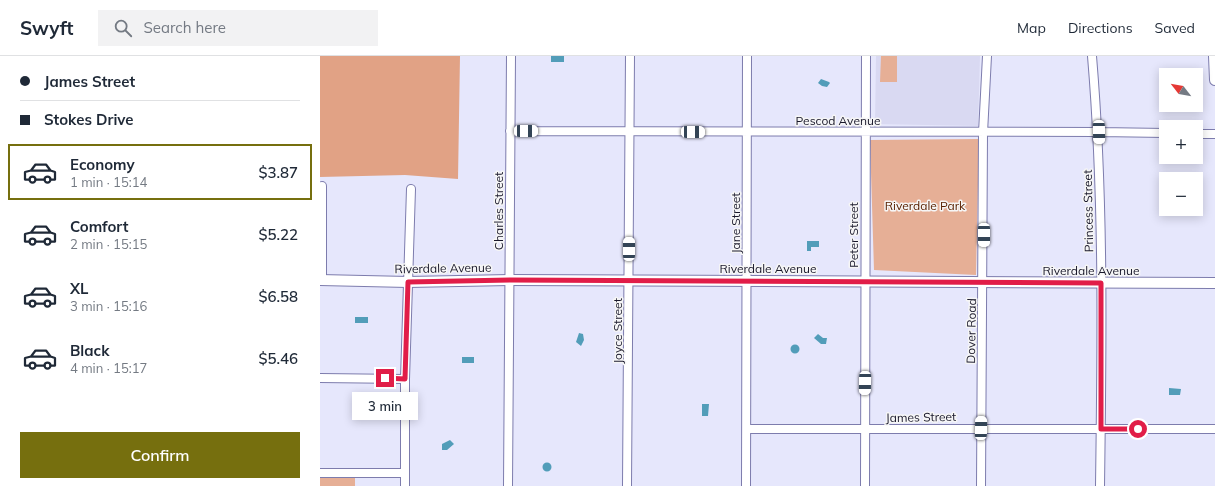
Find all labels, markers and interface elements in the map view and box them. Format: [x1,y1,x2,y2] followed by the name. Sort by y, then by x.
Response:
[98,10,378,46] search box
[20,16,74,40] text: Swyft
[112,17,134,39] icon: search
[144,18,226,37] text: Search here
[1017,19,1046,37] text: Map
[1068,19,1133,37] text: Directions
[1155,19,1195,37] text: Saved
[1159,68,1203,112] north arrow
[1159,68,1203,216] map controls
[44,72,135,91] text: James Street
[44,110,134,129] text: Stokes Drive
[796,113,880,128] street label: Pescod Avenue
[1093,120,1105,144] car
[1159,120,1203,164] button: +
[514,125,538,137] car
[681,126,705,138] car
[22,154,58,190] icon: car
[70,155,135,174] text: Economy
[258,163,298,182] text: $3.87
[1080,170,1096,252] street label: Princess Street
[491,172,506,250] street label: Charles Street
[1159,172,1203,216] button: −
[70,174,147,190] text: 1 min · 15:14
[728,192,743,254] street label: Jane Street
[885,198,966,213] park label: Riverdale Park
[846,202,861,268] street label: Peter Street
[22,216,58,252] icon: car
[70,217,128,236] text: Comfort
[978,223,990,247] car
[258,225,298,244] text: $5.22
[70,236,147,252] text: 2 min · 15:15
[623,237,635,261] car
[394,260,492,276] street label: Riverdale Avenue
[720,261,816,276] street label: Riverdale Avenue
[1043,263,1139,278] street label: Riverdale Avenue
[22,278,58,314] icon: car
[70,279,88,298] text: XL
[258,287,298,306] text: $6.58
[70,298,147,314] text: 3 min · 15:16
[610,298,625,364] street label: Joyce Street
[963,298,979,364] street label: Dover Road
[22,340,58,376] icon: car
[70,341,109,360] text: Black
[258,349,298,368] text: $5.46
[70,360,147,376] text: 4 min · 15:17
[376,369,394,387] route end
[859,371,871,395] car
[352,392,418,420] callout: 3 min
[368,398,402,414] text: 3 min
[886,409,956,425] street label: James Street
[975,416,987,440] car
[1129,420,1147,438] route start
[20,432,300,478] button: Confirm

